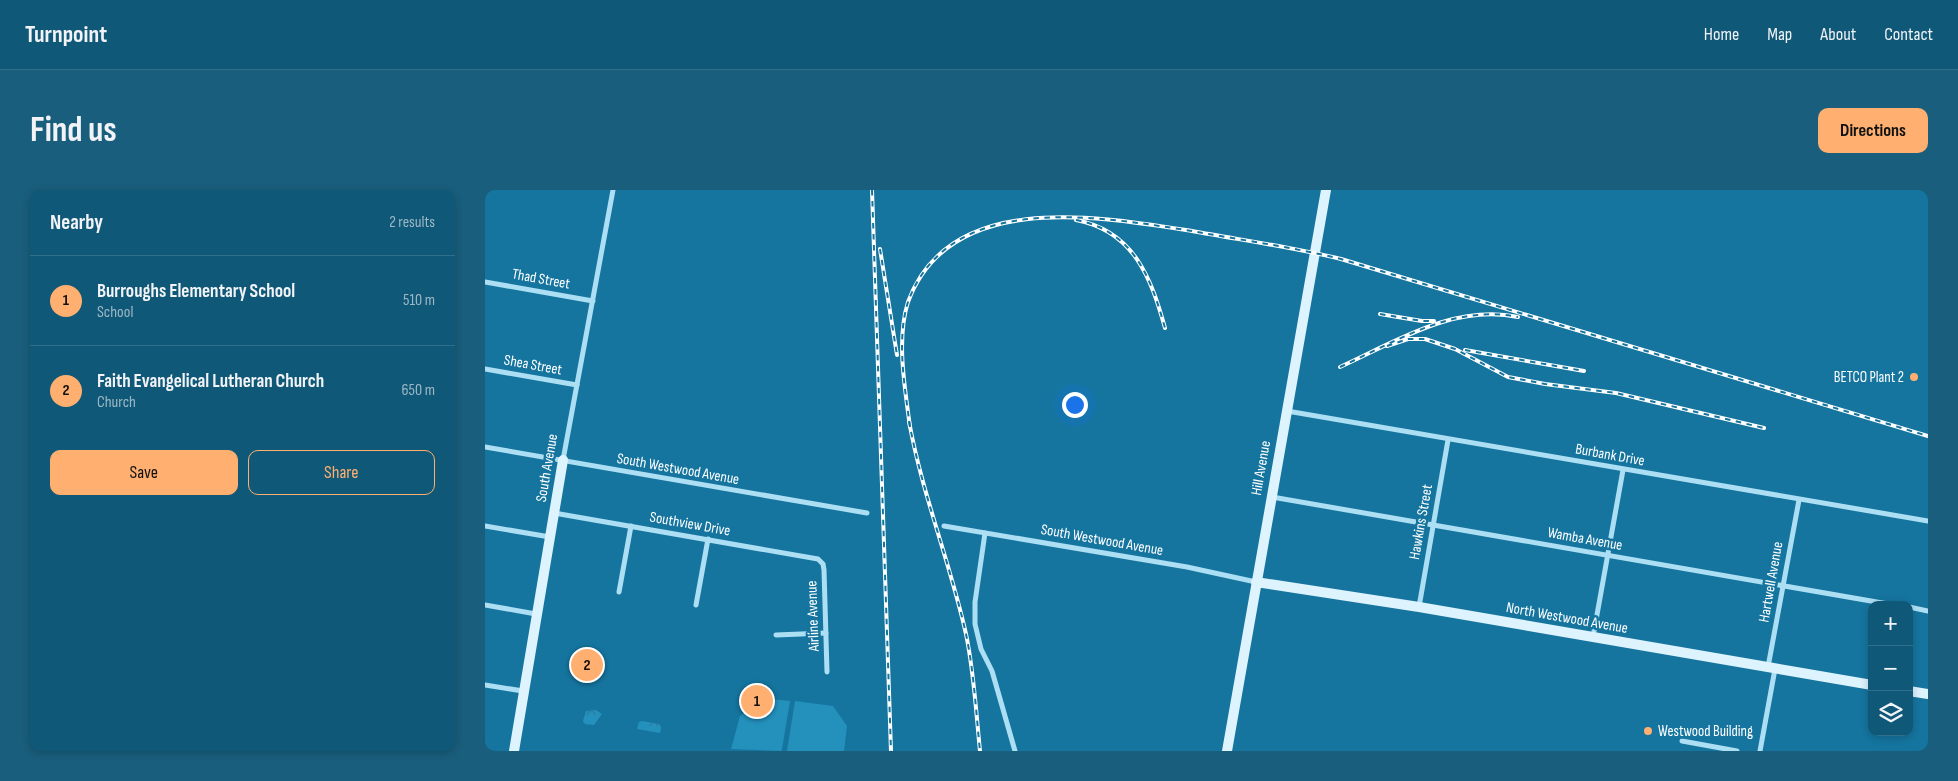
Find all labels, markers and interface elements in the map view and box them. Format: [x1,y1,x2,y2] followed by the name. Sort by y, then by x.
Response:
[25,20,107,49] text: Turnpoint
[1704,24,1739,45] text: Home
[1767,24,1792,45] text: Map
[1820,24,1856,45] text: About
[1884,24,1933,45] text: Contact
[1818,108,1928,153] button: Directions
[30,109,117,152] text: Find us
[50,210,103,235] text: Nearby
[389,213,435,232] text: 2 results
[511,265,572,294] street label: Thad Street
[97,280,295,303] text: Burroughs Elementary School
[63,291,69,310] text: 1
[403,291,435,310] text: 510 m
[97,303,133,322] text: School
[502,351,564,380] street label: Shea Street
[1834,368,1904,387] place label: BETCO Plant 2
[97,370,324,393] text: Faith Evangelical Lutheran Church
[1908,371,1920,383] marker: BETCO Plant 2
[62,381,70,400] text: 2
[402,381,435,400] text: 650 m
[1062,392,1088,418] your location
[97,393,136,412] text: Church
[532,432,562,504] street label: South Avenue
[1247,439,1275,497] street label: Hill Avenue
[1574,440,1646,470] street label: Burbank Drive
[615,449,741,489] street label: South Westwood Avenue
[50,450,238,495] button: Save
[248,450,435,495] button: Share
[1405,482,1437,561] street label: Hawkins Street
[648,508,732,540] street label: Southview Drive
[1039,520,1165,560] street label: South Westwood Avenue
[1546,523,1624,555] street label: Wamba Avenue
[1755,540,1787,624] street label: Hartwell Avenue
[802,580,824,653] street label: Airline Avenue
[1505,598,1629,638] street label: North Westwood Avenue
[1868,601,1913,736] map controls
[1868,601,1913,646] button: +
[571,646,603,684] pin: 2
[1868,646,1913,691] button: −
[741,682,773,720] pin: 1
[1868,691,1913,736] button: layers
[1658,722,1753,741] place label: Westwood Building
[1642,725,1654,737] marker: Westwood Building

